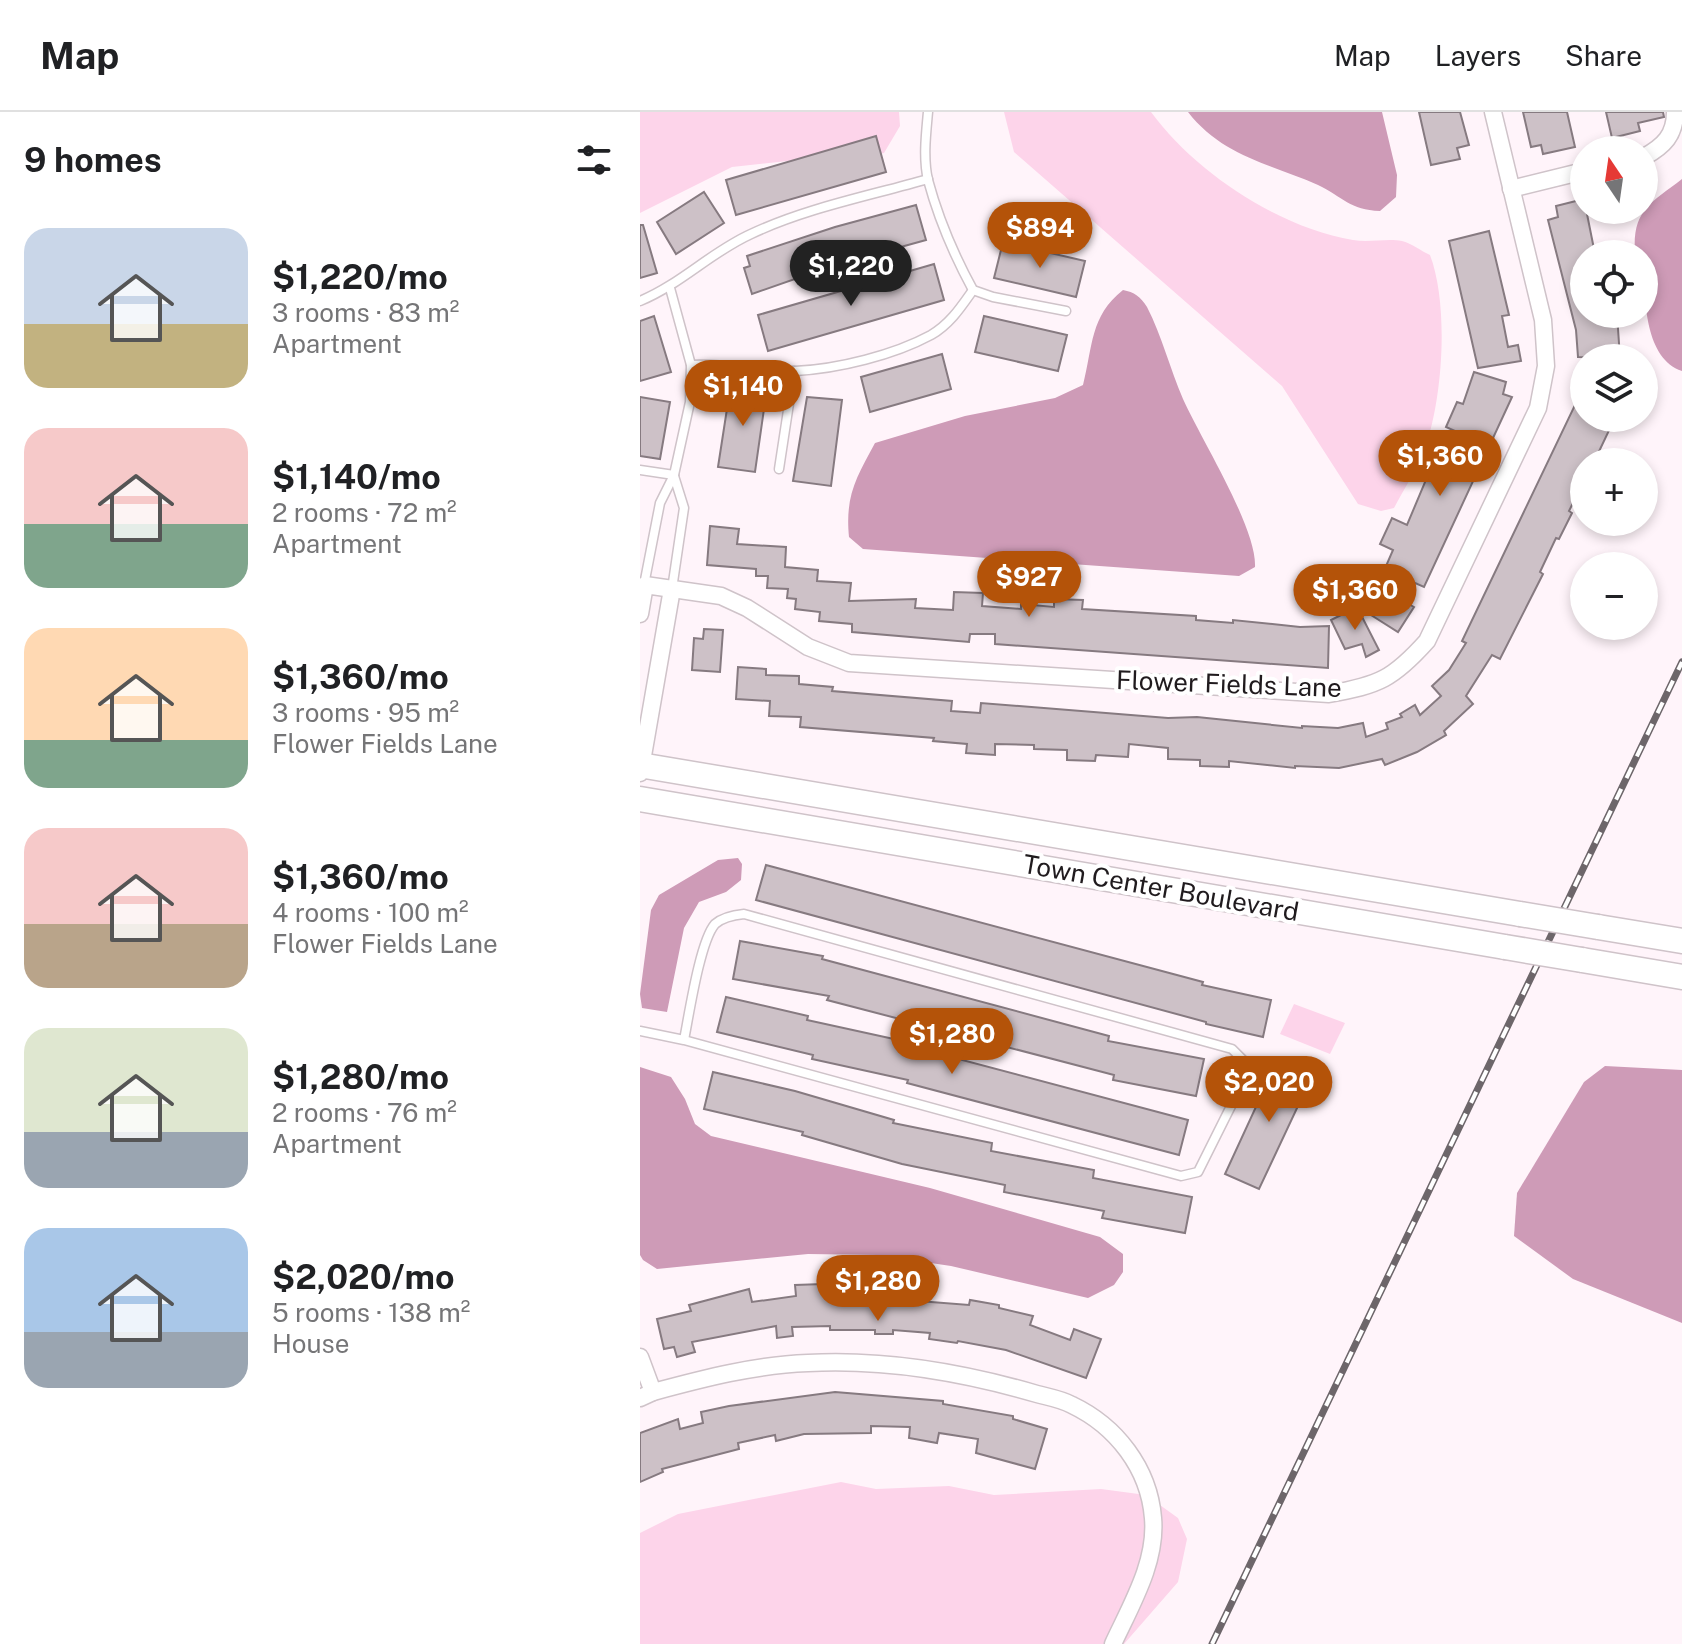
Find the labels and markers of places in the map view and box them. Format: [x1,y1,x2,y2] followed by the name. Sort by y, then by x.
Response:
[993,202,1087,270] pin: $894
[786,240,916,308] pin: $1,220
[678,360,808,428] pin: $1,140
[1375,430,1505,498] pin: $1,360
[982,551,1076,619] pin: $927
[1290,564,1420,632] pin: $1,360
[887,1008,1017,1076] pin: $1,280
[1204,1056,1334,1124] pin: $2,020
[813,1255,943,1323] pin: $1,280

